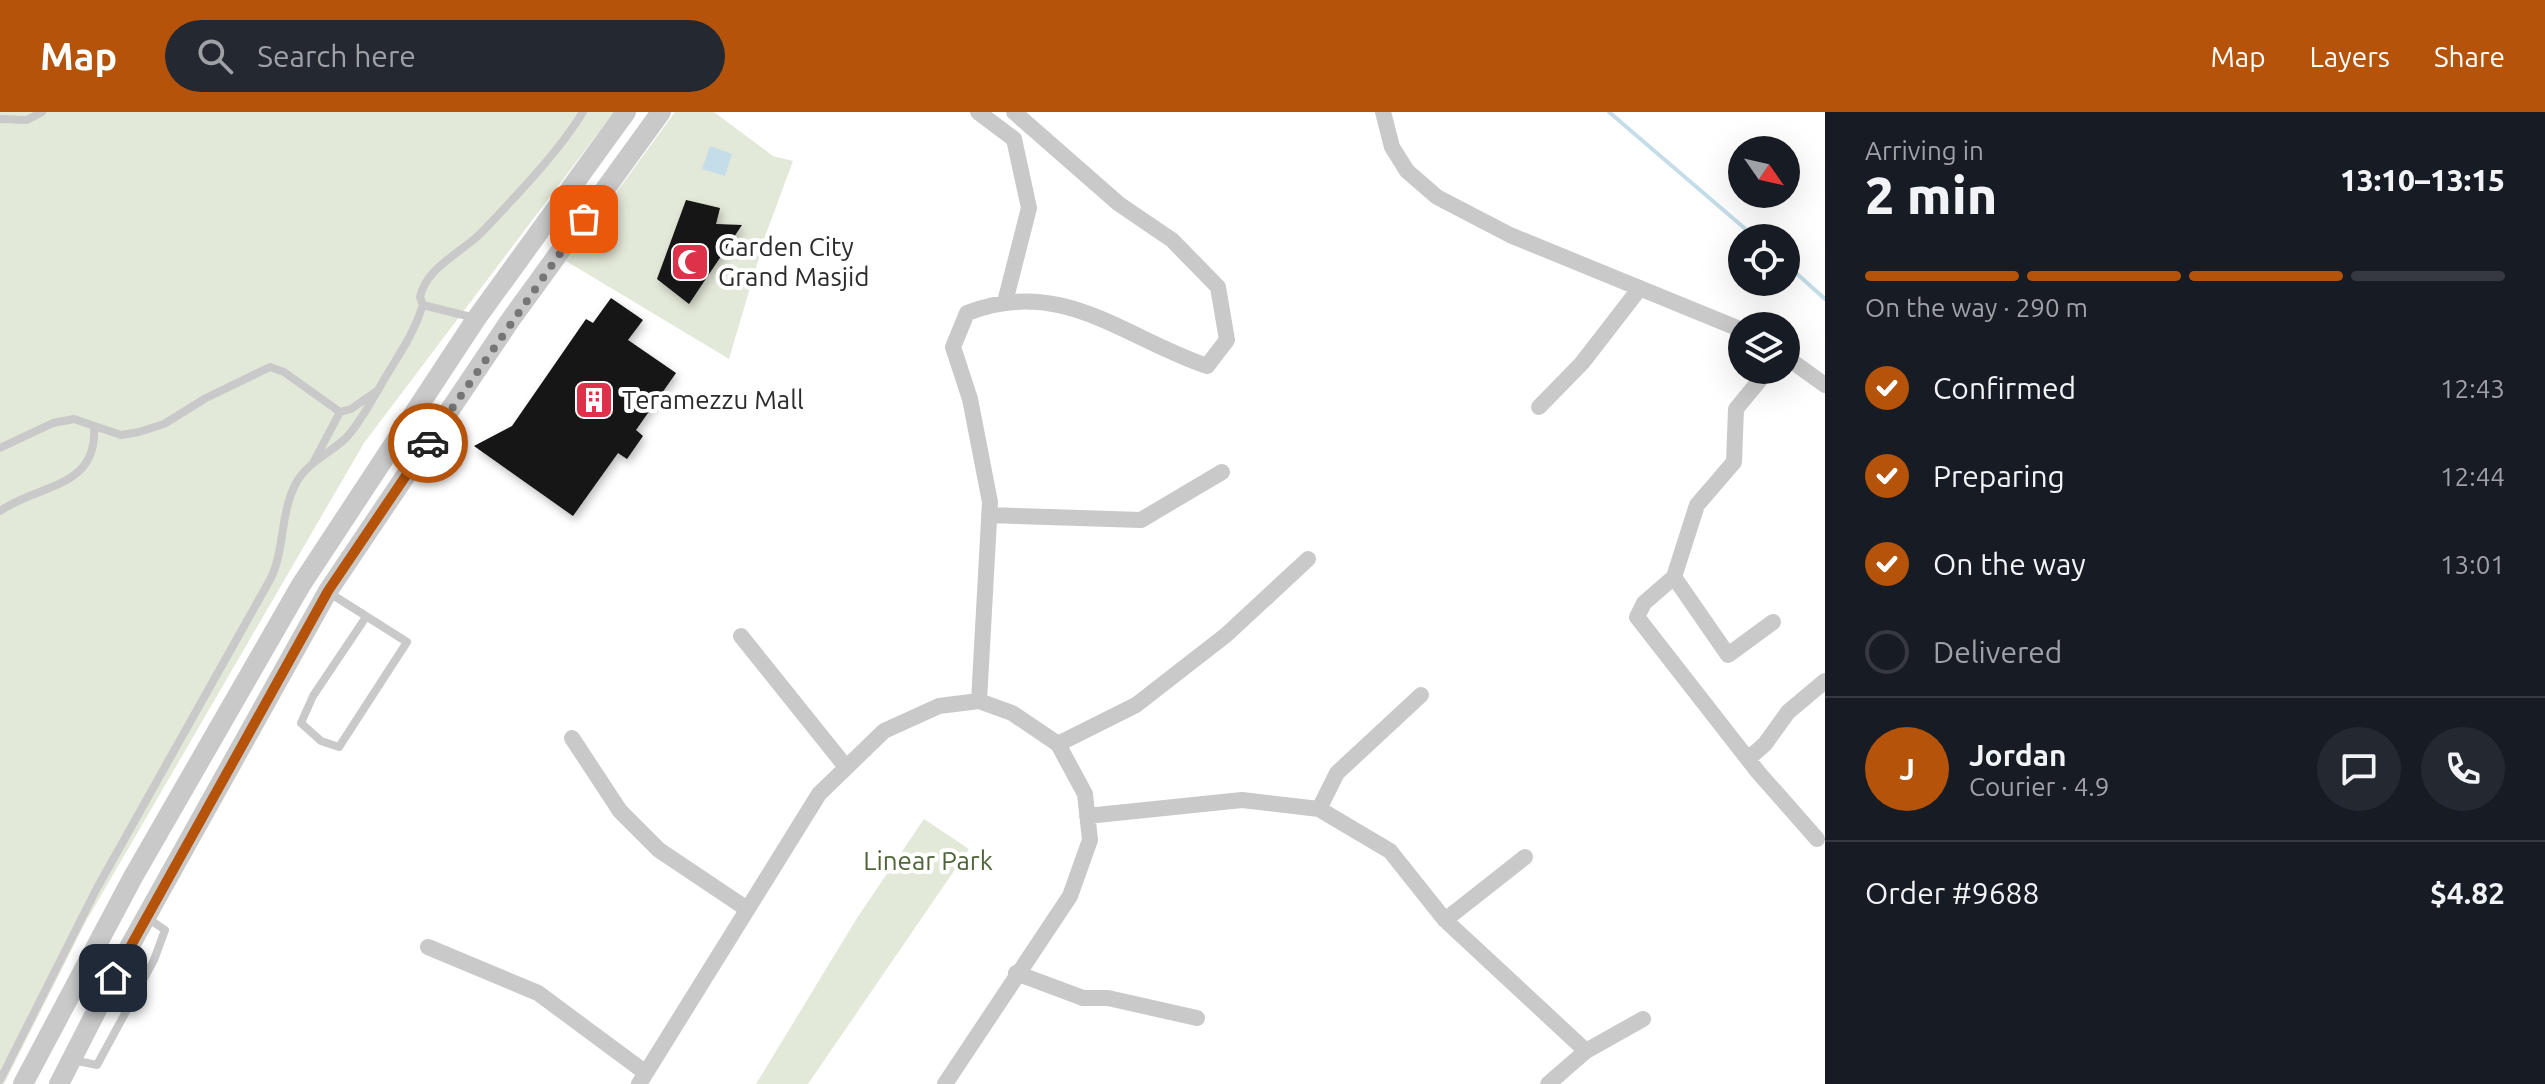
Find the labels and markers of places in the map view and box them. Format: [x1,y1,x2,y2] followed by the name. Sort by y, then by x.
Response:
[550,185,618,253] pin
[718,232,870,291] place label: Garden City Grand Masjid
[669,241,711,283] mosque icon: Garden City Grand Masjid
[573,379,615,421] building icon: Teramezzu Mall
[622,385,804,414] place label: Teramezzu Mall
[79,944,147,1012] pin

